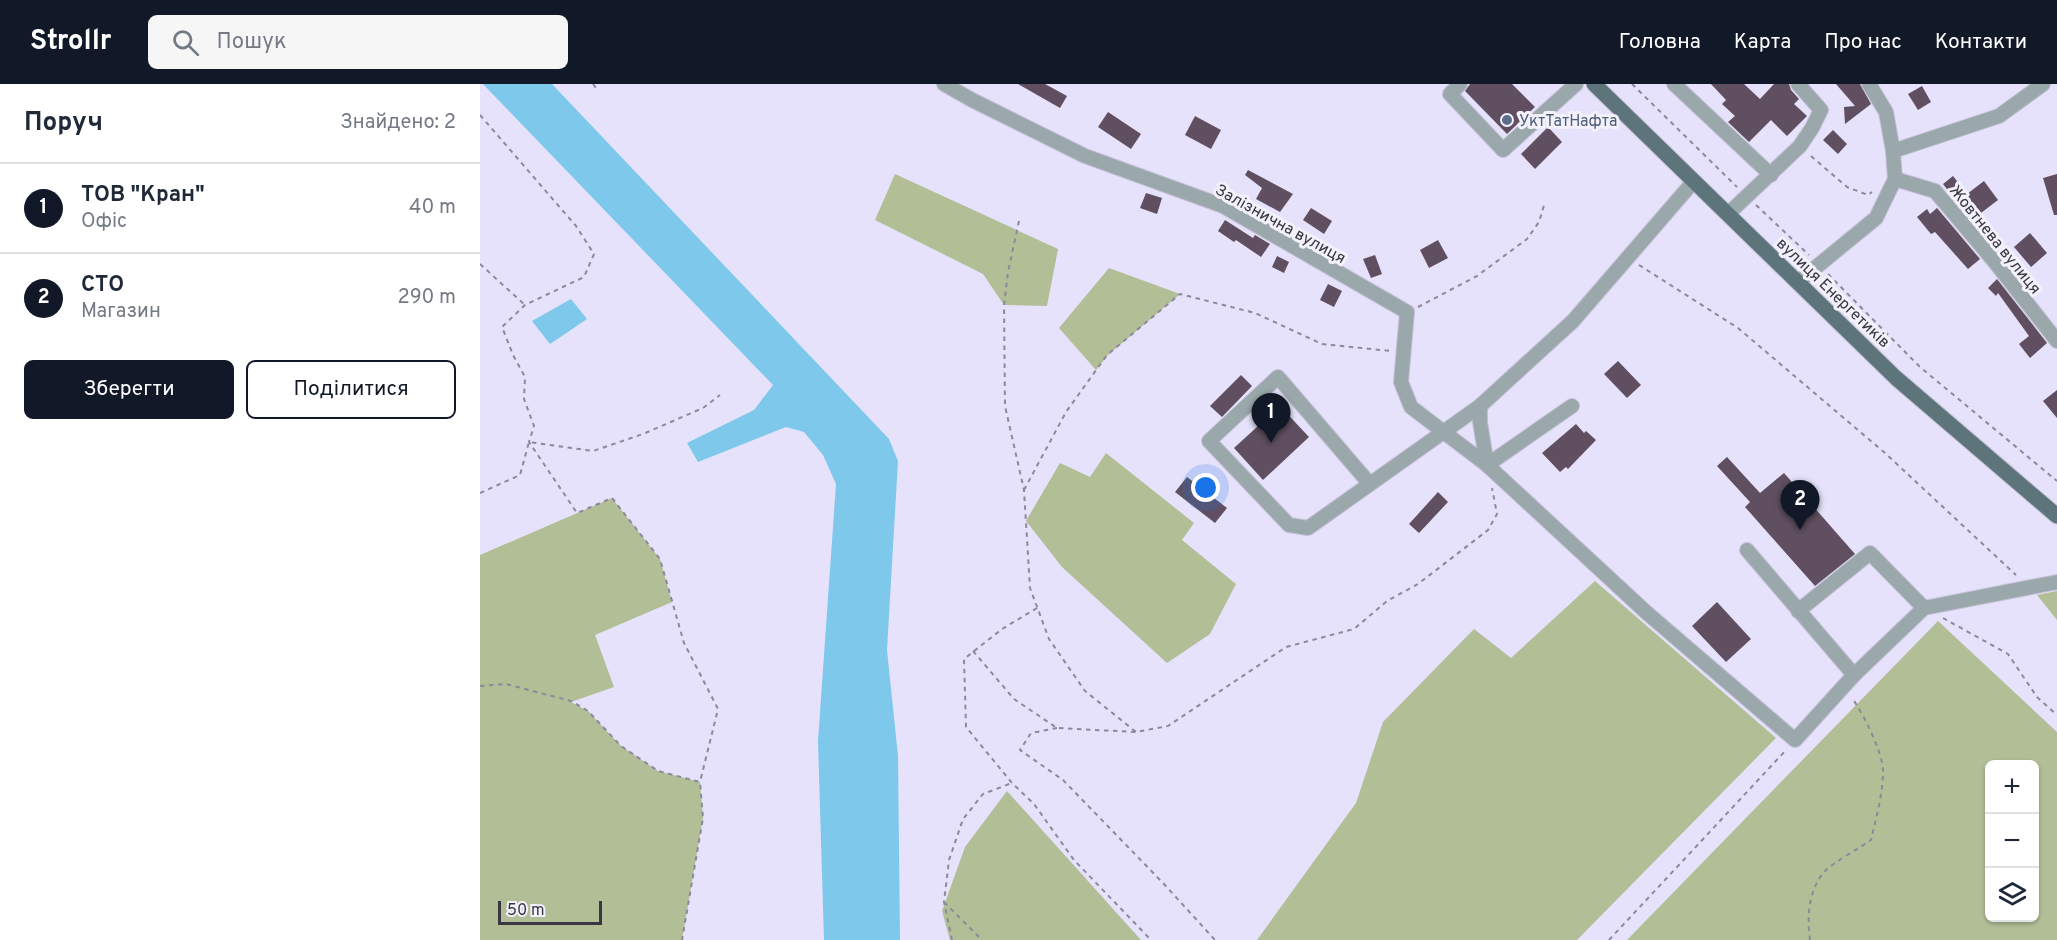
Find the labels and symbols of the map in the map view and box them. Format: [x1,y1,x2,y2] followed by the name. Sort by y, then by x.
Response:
[1519,112,1618,132] place label: УктТатНафта
[1500,113,1514,127] marker: УктТатНафта
[1211,181,1349,269] street label: Залізнична вулиця
[1944,182,2045,299] street label: Жовтнева вулиця
[1772,234,1894,353] street label: вулиця Енергетиків
[1252,394,1290,443] pin: 1
[1191,473,1220,502] your location
[1780,480,1820,530] pin: 2
[498,898,602,926] scale bar

